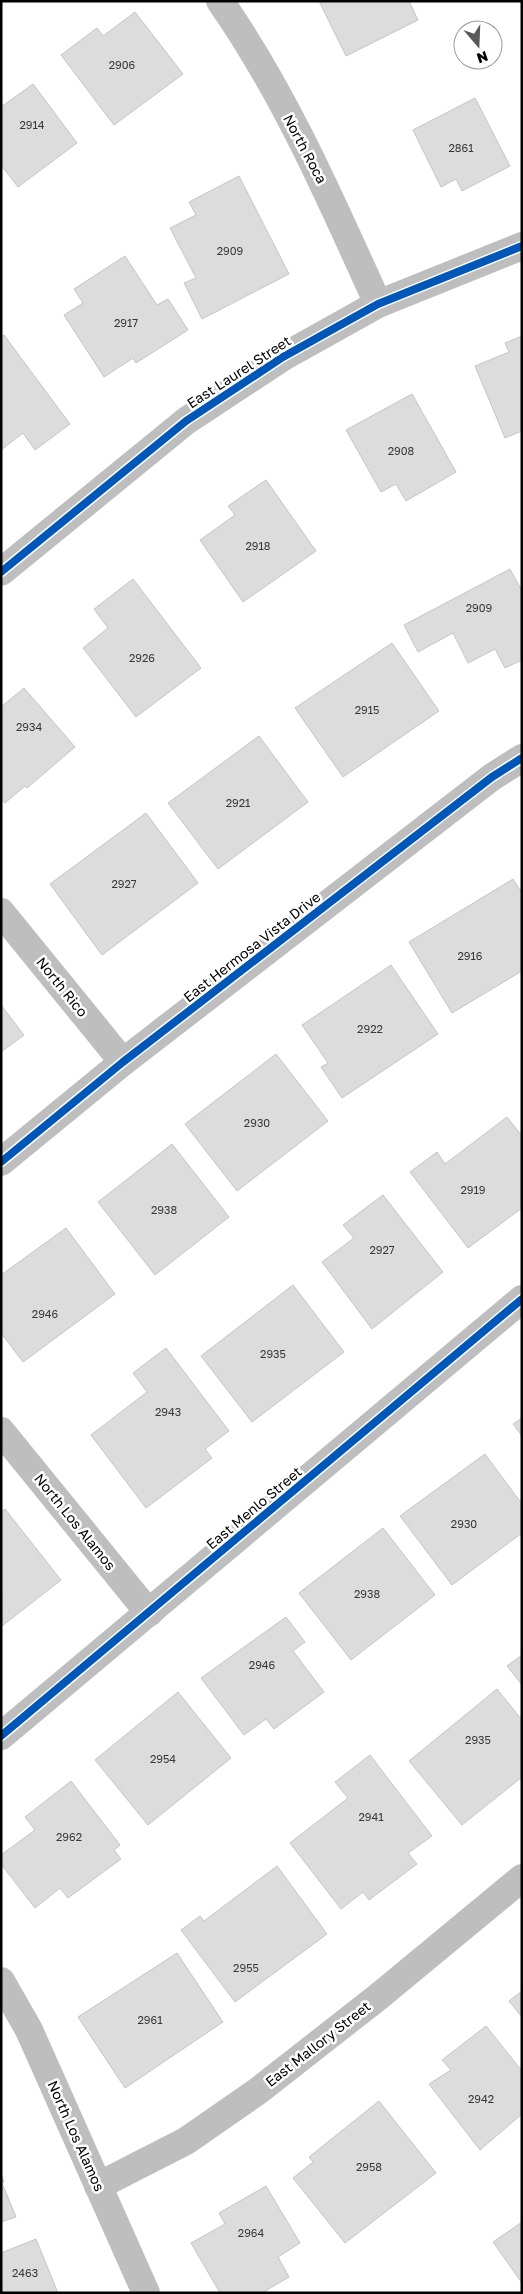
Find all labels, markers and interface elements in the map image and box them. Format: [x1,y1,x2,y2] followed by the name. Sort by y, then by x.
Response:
[453,20,503,70] north arrow
[475,48,490,68] text: N
[109,58,136,71] house number: 2906
[280,111,331,186] street label: North Roca
[19,118,45,131] house number: 2914
[448,141,474,154] house number: 2861
[217,244,243,257] house number: 2909
[114,316,138,329] house number: 2917
[184,332,294,411] street label: East Laurel Street
[388,444,415,457] house number: 2908
[245,539,271,552] house number: 2918
[466,601,492,614] house number: 2909
[129,651,155,664] house number: 2926
[355,703,379,716] house number: 2915
[16,720,42,733] house number: 2934
[226,796,250,809] house number: 2921
[111,877,137,890] house number: 2927
[180,888,323,1005] street label: East Hermosa Vista Drive
[457,949,483,962] house number: 2916
[33,953,92,1020] street label: North Rico
[357,1022,383,1035] house number: 2922
[244,1116,270,1129] house number: 2930
[460,1183,486,1196] house number: 2919
[151,1203,177,1216] house number: 2938
[369,1243,395,1256] house number: 2927
[32,1307,59,1320] house number: 2946
[260,1347,286,1360] house number: 2935
[155,1405,181,1418] house number: 2943
[203,1463,305,1552] street label: East Menlo Street
[31,1470,120,1573] street label: North Los Alamos
[451,1517,477,1530] house number: 2930
[354,1587,380,1600] house number: 2938
[249,1658,276,1671] house number: 2946
[465,1733,491,1746] house number: 2935
[150,1752,176,1765] house number: 2954
[358,1810,384,1823] house number: 2941
[56,1830,82,1843] house number: 2962
[233,1961,259,1974] house number: 2955
[262,1997,374,2090] street label: East Mallory Street
[137,2013,163,2026] house number: 2961
[44,2078,108,2194] street label: North Los Alamos
[468,2092,494,2105] house number: 2942
[356,2160,382,2173] house number: 2958
[238,2226,264,2239] house number: 2964
[12,2266,38,2279] house number: 2463

